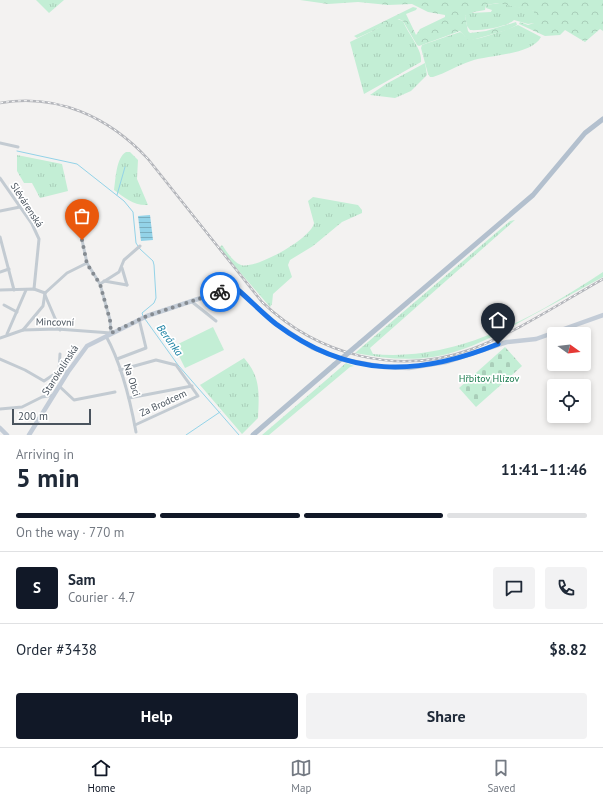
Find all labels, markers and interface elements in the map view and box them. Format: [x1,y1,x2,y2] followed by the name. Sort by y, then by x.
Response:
[8,180,46,230] street label: Slévárenská
[65,199,99,240] pin
[71,205,93,227] icon: bag
[200,272,240,312] courier
[209,281,231,303] icon: bike
[481,303,515,344] pin
[487,309,509,331] icon: home
[36,315,75,329] street label: Mincovní
[154,321,187,359] water label: Beránka
[547,327,591,371] north arrow
[547,327,591,423] map controls
[39,342,81,398] street label: Starokolínská
[121,362,143,398] street label: Na Obci
[459,372,519,385] park label: Hřbitov Hlízov
[547,379,591,423] button: locate
[137,386,189,420] street label: Za Brodcem
[12,407,91,426] scale bar
[18,409,48,423] text: 200 m
[16,446,74,463] text: Arriving in
[501,460,587,479] text: 11:41–11:46
[16,461,79,494] text: 5 min
[16,524,124,541] text: On the way · 770 m
[493,567,535,609] button: chat
[545,567,587,609] button: phone
[68,570,95,589] text: Sam
[33,578,41,597] text: S
[68,589,135,606] text: Courier · 4.7
[16,640,97,659] text: Order #3438
[549,640,587,659] text: $8.82
[16,693,298,739] button: Help
[306,693,587,739] button: Share
[88,757,115,795] tab: Home
[290,757,312,795] tab: Map
[487,757,515,795] tab: Saved

